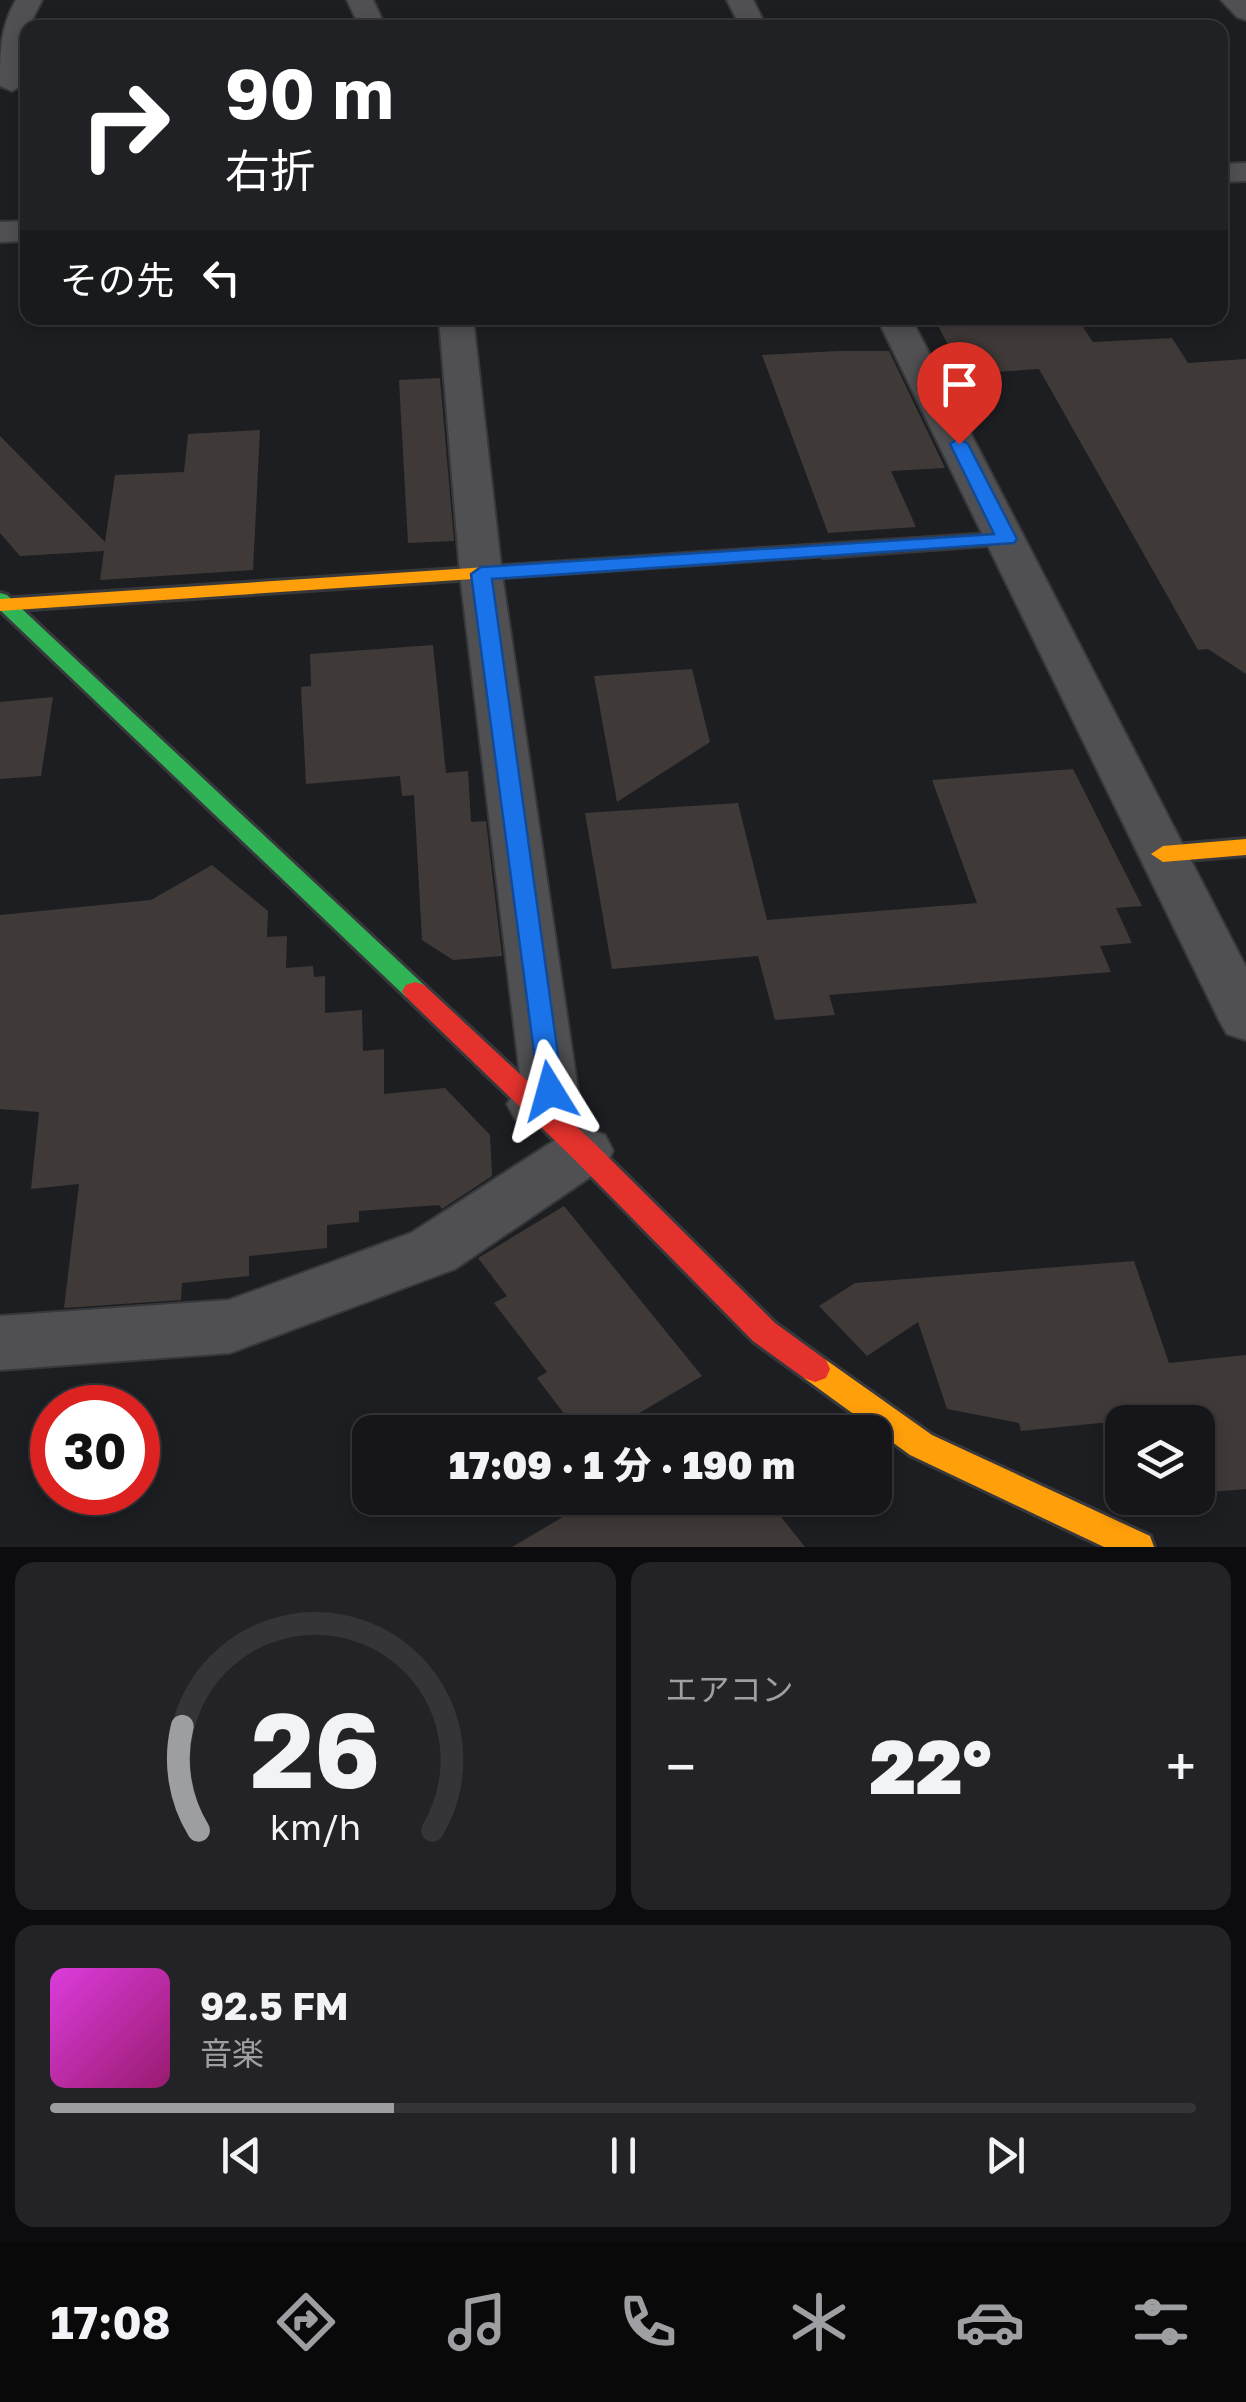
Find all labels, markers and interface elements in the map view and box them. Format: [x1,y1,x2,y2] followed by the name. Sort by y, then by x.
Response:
[225,50,394,134] text: 90 m
[60,60,190,190] icon: right
[225,143,315,197] text: 右折
[194,250,249,305] icon: left
[60,257,174,302] text: その先
[917,342,1002,445] pin
[932,357,987,412] icon: arrive
[498,1039,602,1143] position arrow
[30,1385,160,1515] speed limit sign: 30
[1105,1405,1215,1515] map controls
[1105,1405,1215,1515] button: layers
[449,1442,795,1487] text: 17:09 · 1 分 · 190 m
[666,1670,794,1708] text: エアコン
[251,1686,380,1811] text: 26
[870,1720,992,1811] text: 22°
[666,1733,696,1799] text: −
[1166,1733,1196,1799] text: +
[270,1805,361,1848] text: km/h
[200,1983,349,2028] text: 92.5 FM
[200,2034,264,2072] text: 音楽
[214,2128,269,2183] icon: previous
[596,2128,651,2183] icon: pause
[978,2128,1033,2183] icon: next
[271,2287,341,2357] icon: directions
[442,2287,512,2357] icon: music
[613,2287,683,2357] icon: phone
[784,2287,854,2357] icon: climate
[955,2287,1025,2357] icon: car
[1126,2287,1196,2357] icon: filters
[50,2295,171,2349] text: 17:08

